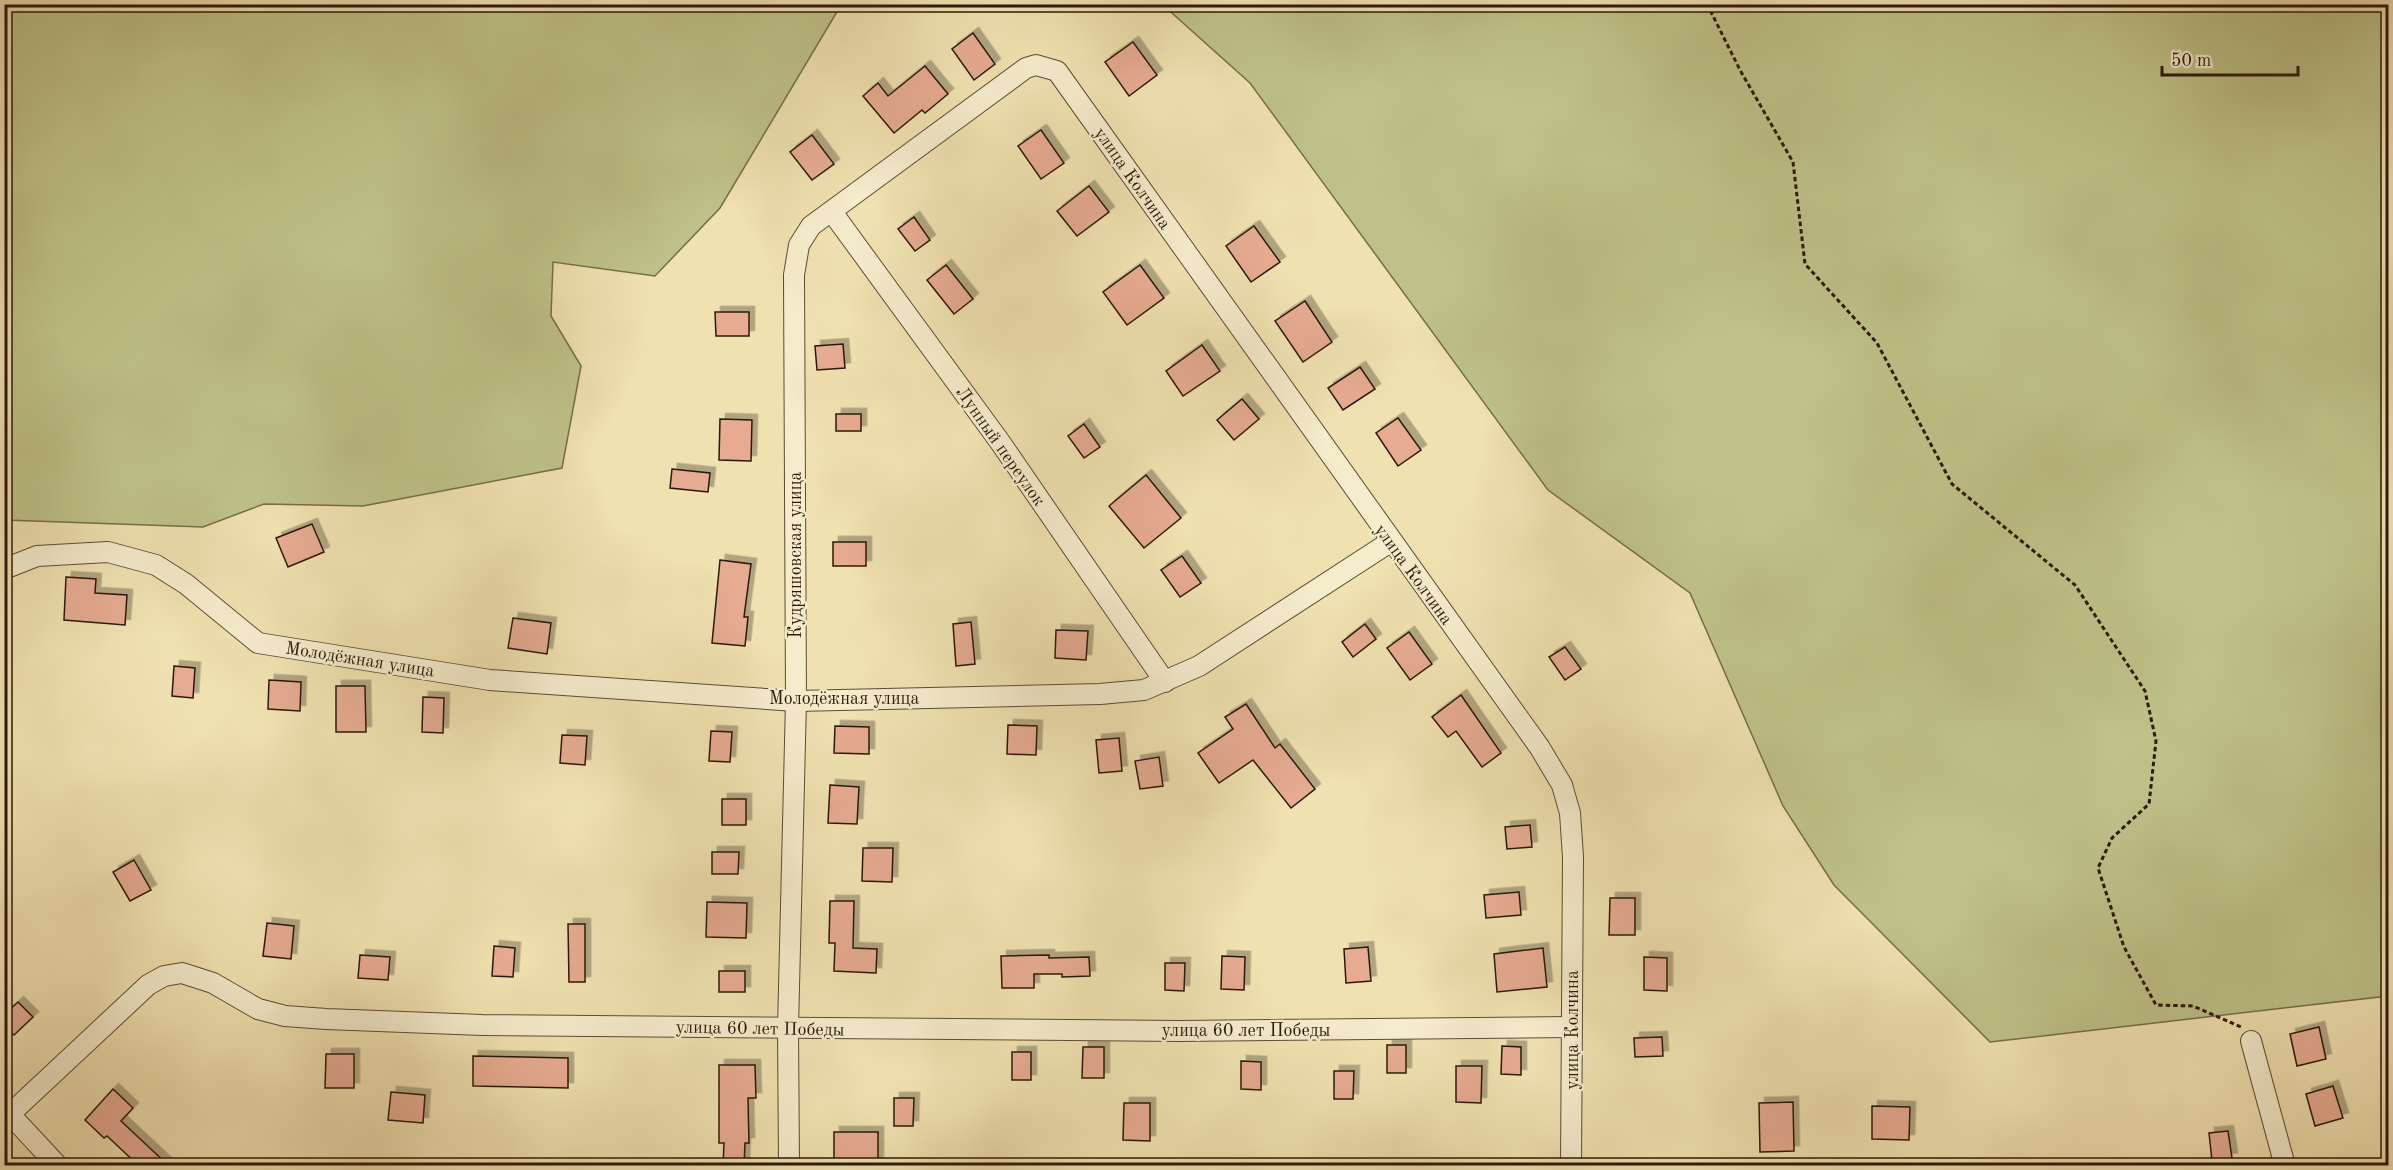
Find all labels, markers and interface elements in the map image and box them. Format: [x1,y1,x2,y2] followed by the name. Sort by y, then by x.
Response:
[2162,39,2298,77] scale bar
[2171,52,2211,70] text: 50 m
[1090,124,1174,233] street label: улица Колчина
[952,384,1048,510] street label: Лунный переулок
[787,471,805,638] street label: Кудряшовская улица
[1371,521,1456,628] street label: улица Колчина
[284,639,436,681] street label: Молодёжная улица
[769,690,919,708] street label: Молодёжная улица
[1564,970,1582,1090] street label: улица Колчина
[675,1019,845,1039] street label: улица 60 лет Победы
[1162,1022,1331,1040] street label: улица 60 лет Победы

